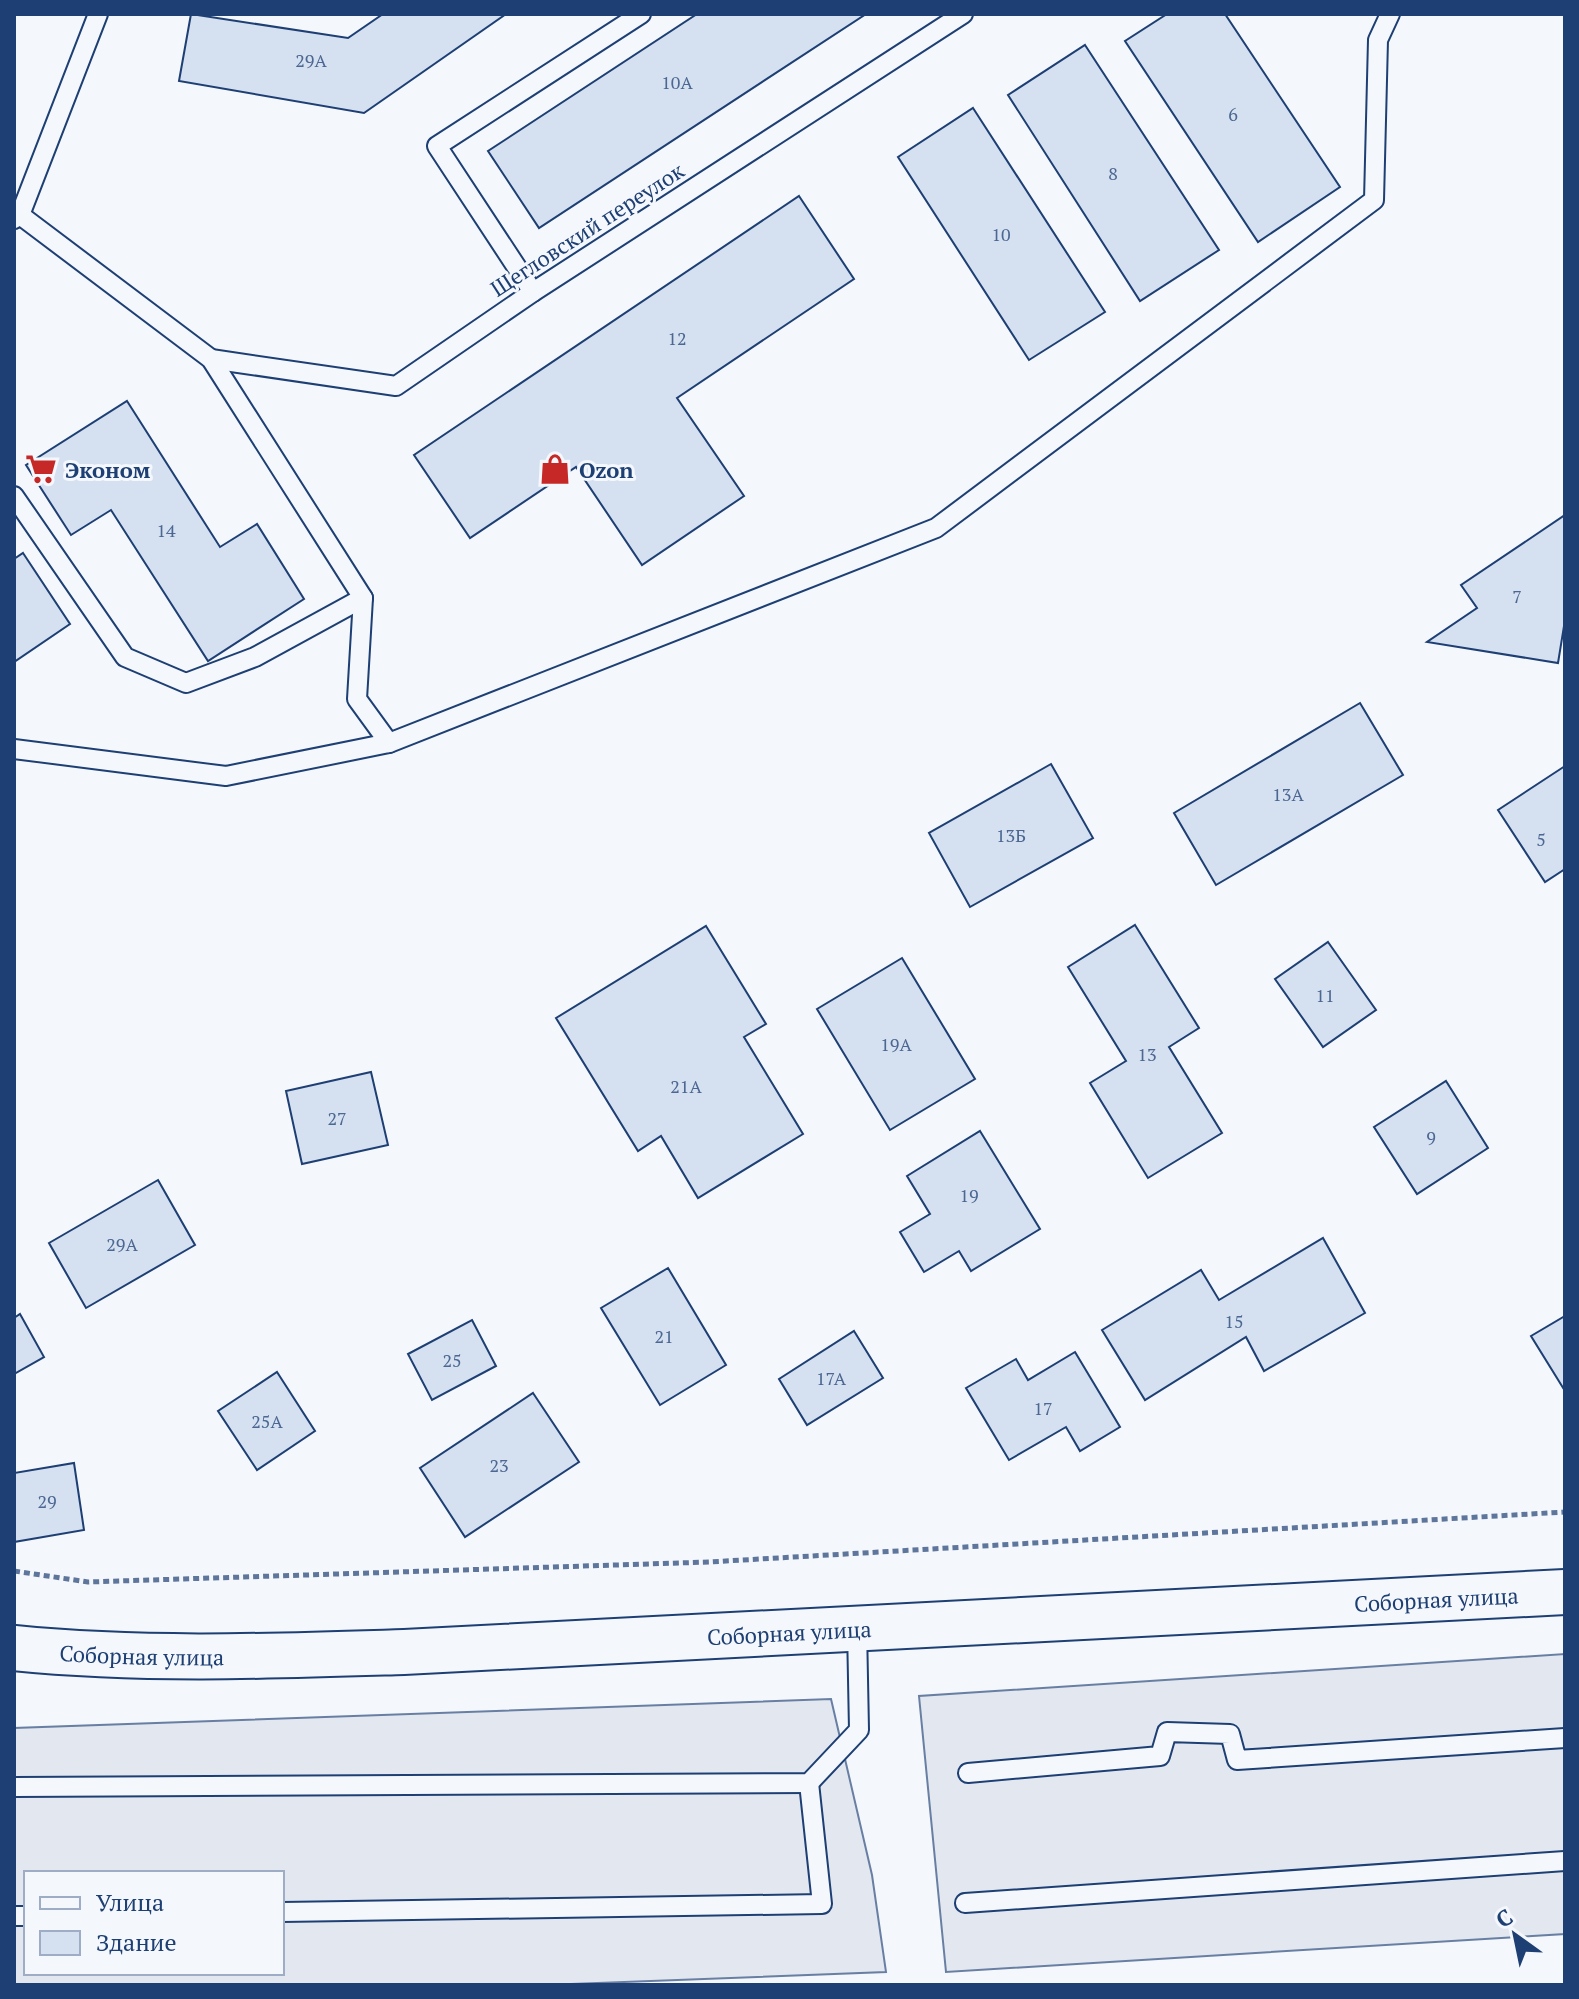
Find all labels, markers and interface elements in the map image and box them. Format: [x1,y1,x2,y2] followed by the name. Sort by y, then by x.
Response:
[295,48,327,72] house number: 29А
[661,70,693,94] house number: 10А
[1228,102,1238,126] house number: 6
[485,155,689,303] street label: Щегловский переулок
[1108,161,1118,185] house number: 8
[991,222,1011,246] house number: 10
[667,326,687,350] house number: 12
[24,452,58,486] supermarket icon: Эконом
[538,452,572,486] shop icon: Ozon
[65,455,151,484] place label: Эконом
[579,455,633,484] place label: Ozon
[156,518,176,542] house number: 14
[1512,584,1522,608] house number: 7
[1272,782,1304,806] house number: 13А
[996,823,1026,847] house number: 13Б
[1536,827,1546,851] house number: 5
[1315,983,1335,1007] house number: 11
[880,1032,912,1056] house number: 19А
[1137,1042,1157,1066] house number: 13
[670,1074,702,1098] house number: 21А
[327,1106,347,1130] house number: 27
[1426,1125,1436,1149] house number: 9
[959,1183,979,1207] house number: 19
[106,1232,138,1256] house number: 29А
[1224,1309,1244,1333] house number: 15
[654,1324,674,1348] house number: 21
[442,1348,462,1372] house number: 25
[816,1366,847,1390] house number: 17А
[1033,1396,1053,1420] house number: 17
[251,1409,283,1433] house number: 25А
[489,1453,509,1477] house number: 23
[37,1489,57,1513] house number: 29
[1353,1580,1519,1617] street label: Соборная улица
[706,1613,872,1651] street label: Соборная улица
[59,1637,224,1671] street label: Соборная улица
[24,1871,284,1975] legend
[96,1886,164,1918] text: Улица
[1475,1895,1555,1975] north arrow
[1490,1902,1518,1934] text: С
[96,1926,177,1958] text: Здание

